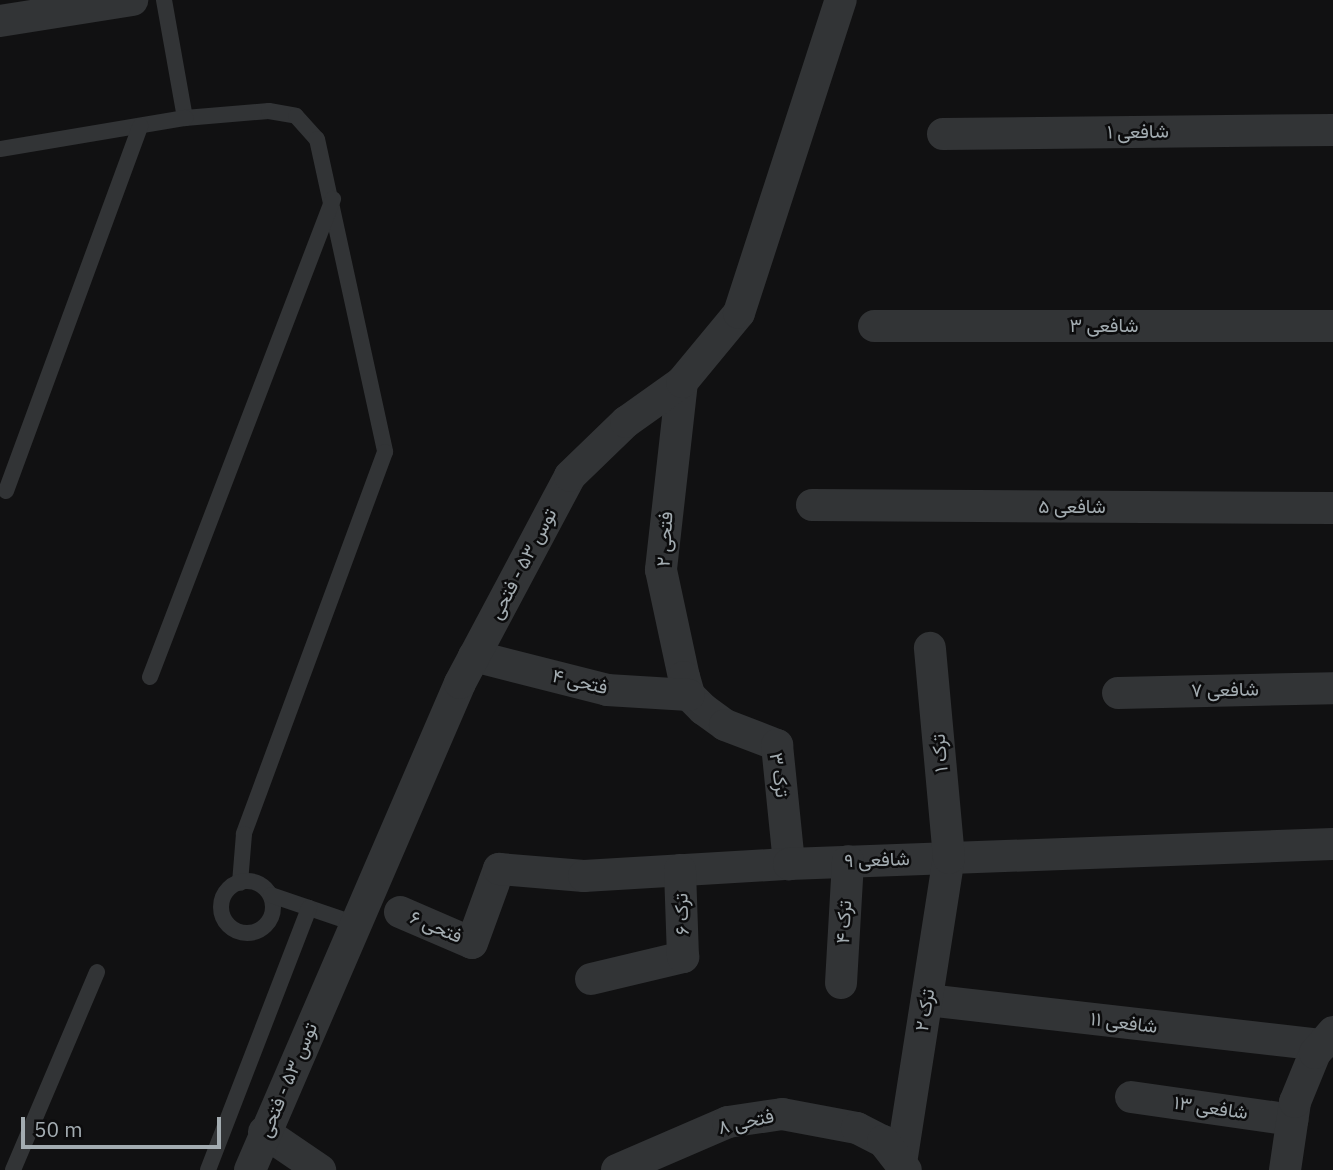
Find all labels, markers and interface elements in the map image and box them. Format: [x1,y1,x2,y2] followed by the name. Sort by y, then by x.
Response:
[1107,120,1169,144] street label: شافعی ۱
[1070,315,1138,337] street label: شافعی ۳
[1038,496,1106,518] street label: شافعی ۵
[484,505,562,623] street label: توس ۵۳ - فتحی
[652,511,678,567] street label: فتحی ۲
[550,665,610,699] street label: فتحی ۴
[1191,678,1259,702] street label: شافعی ۷
[927,733,953,773] street label: ترک ۱
[764,751,794,799] street label: ترک ۳
[844,847,910,873] street label: شافعی ۹
[670,893,694,935] street label: ترک ۶
[831,900,857,944] street label: ترک ۴
[406,906,466,948] street label: فتحی ۶
[910,987,940,1033] street label: ترک ۲
[1089,1008,1159,1038] street label: شافعی ۱۱
[254,1019,322,1141] street label: توس ۵۳ - فتحی
[1173,1092,1249,1124] street label: شافعی ۱۳
[24,1104,224,1148] scale bar
[716,1105,776,1139] street label: فتحی ۸
[34,1115,83,1143] text: 50 m

